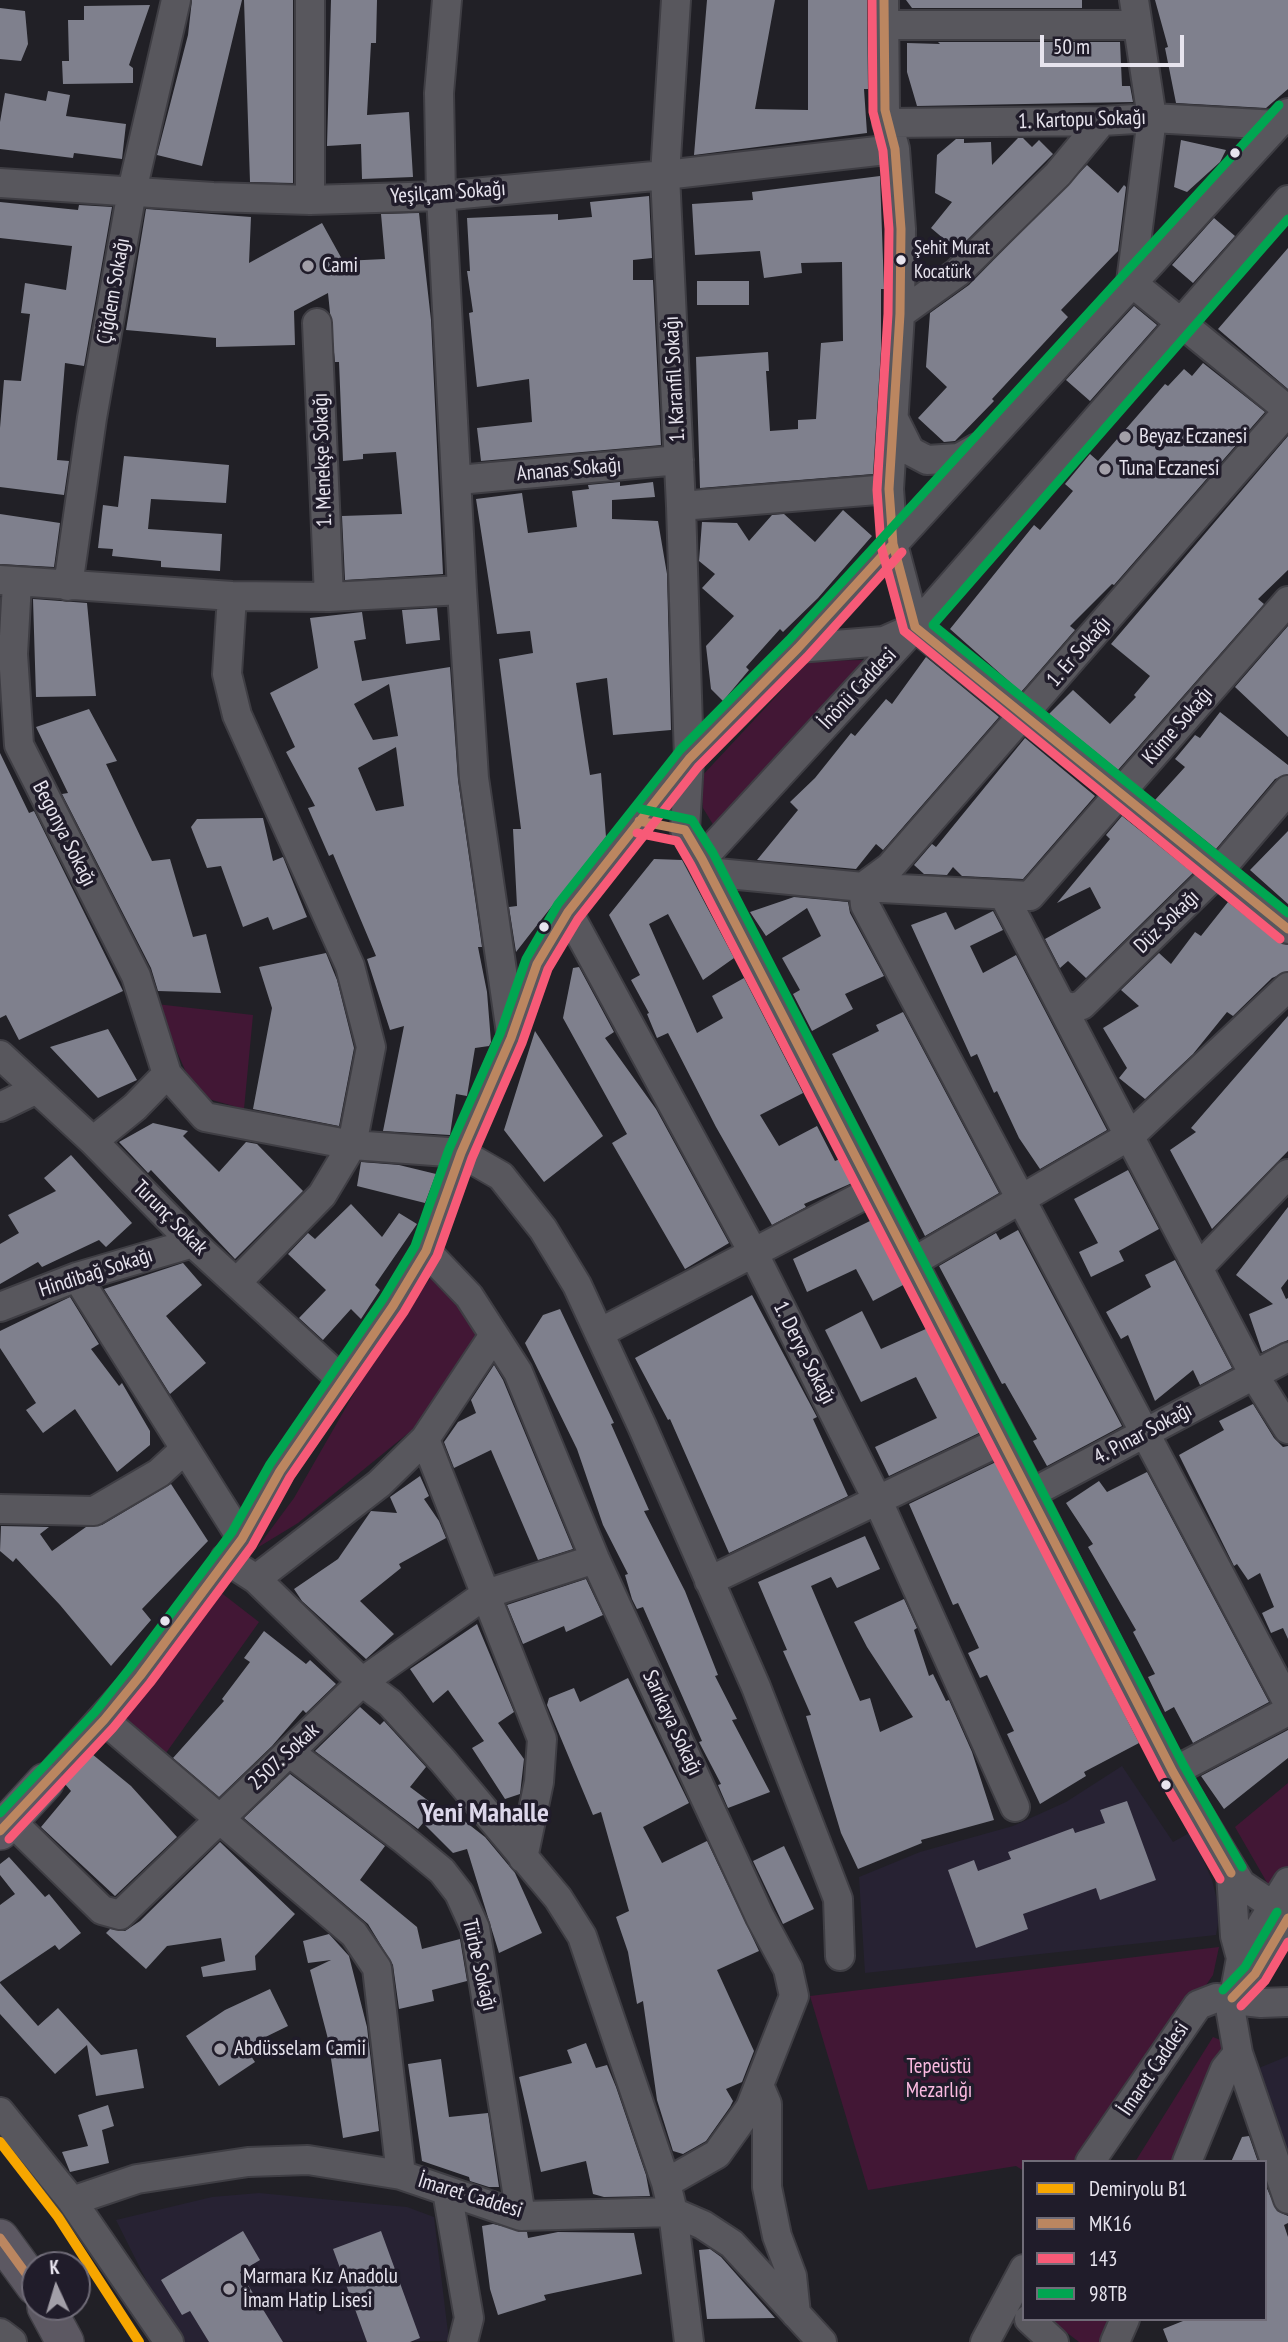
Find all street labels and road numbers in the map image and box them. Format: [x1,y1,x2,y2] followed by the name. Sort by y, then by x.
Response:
[1018,105,1146,135] street label: 1. Kartopu Sokağı
[390,176,506,210] street label: Yeşilçam Sokağı
[92,236,136,346] street label: Çiğdem Sokağı
[659,315,691,443] street label: 1. Karanfil Sokağı
[308,393,338,527] street label: 1. Menekşe Sokağı
[516,453,622,487] street label: Ananas Sokağı
[1042,612,1116,692] street label: 1. Er Sokağı
[814,643,902,735] street label: İnönü Caddesi
[1137,682,1219,770] street label: Küme Sokağı
[27,777,101,891] street label: Begonya Sokağı
[1129,885,1205,959] street label: Düz Sokağı
[127,1175,213,1261] street label: Turunç Sokak
[36,1243,156,1303] street label: Hindibağ Sokağı
[767,1297,841,1409] street label: 1. Derya Sokağı
[1090,1398,1196,1470] street label: 4. Pınar Sokağı
[637,1666,707,1780] street label: Sarıkaya Sokağı
[244,1718,324,1796] street label: 2507. Sokak
[456,1917,502,2013] street label: Türbe Sokağı
[1113,2017,1195,2121] street label: İmaret Caddesi
[415,2168,525,2224] street label: İmaret Caddesi

